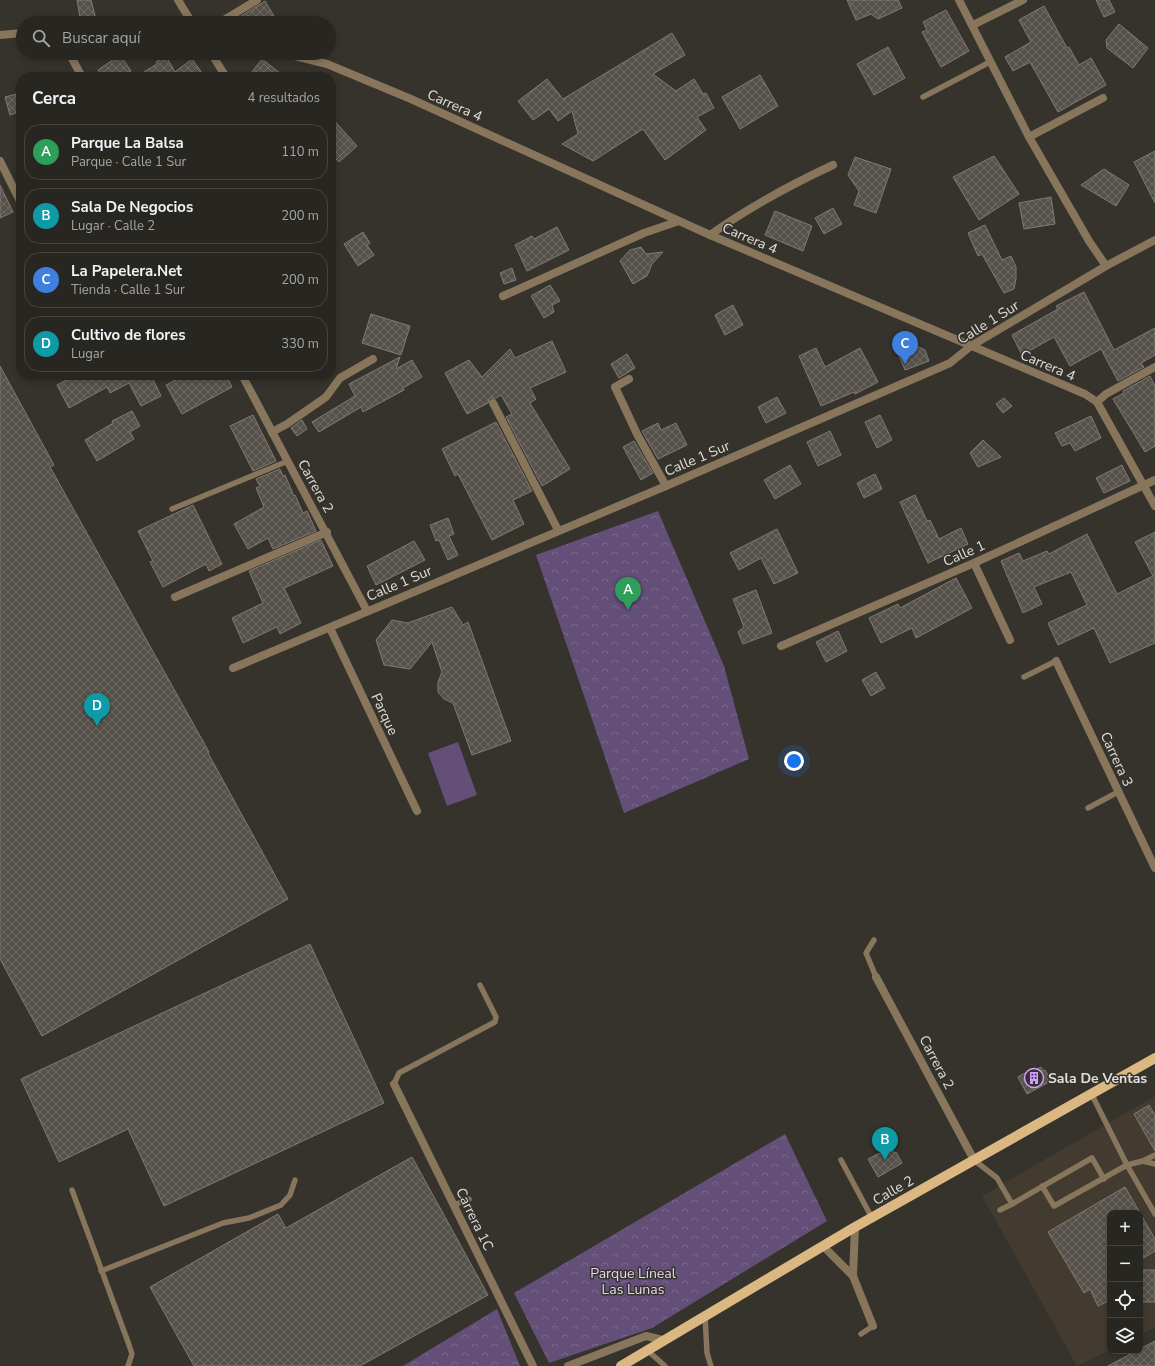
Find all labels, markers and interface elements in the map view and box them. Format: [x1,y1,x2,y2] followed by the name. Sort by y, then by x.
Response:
[16,16,336,60] search box
[30,27,52,49] icon: search
[62,28,140,48] text: Buscar aquí
[424,85,485,126] street label: Carrera 4
[32,87,76,110] text: Cerca
[248,89,320,107] text: 4 resultados
[71,133,184,153] text: Parque La Balsa
[41,143,51,161] text: A
[281,143,319,161] text: 110 m
[71,153,186,171] text: Parque · Calle 1 Sur
[71,197,193,217] text: Sala De Negocios
[42,207,50,225] text: B
[281,207,319,225] text: 200 m
[71,217,155,235] text: Lugar · Calle 2
[719,218,780,259] street label: Carrera 4
[71,261,182,281] text: La Papelera.Net
[42,271,50,289] text: C
[281,271,319,289] text: 200 m
[71,281,185,299] text: Tienda · Calle 1 Sur
[954,296,1023,349] street label: Calle 1 Sur
[71,325,186,345] text: Cultivo de flores
[892,331,918,364] pin: C
[41,335,51,353] text: D
[281,335,319,353] text: 330 m
[71,345,104,363] text: Lugar
[1017,345,1078,386] street label: Carrera 4
[662,436,733,481] street label: Calle 1 Sur
[293,456,338,516] street label: Carrera 2
[940,536,988,571] street label: Calle 1
[364,561,435,606] street label: Calle 1 Sur
[615,577,641,610] pin: A
[367,690,403,738] street label: Parque
[84,693,110,726] pin: D
[1096,729,1137,790] street label: Carrera 3
[784,751,804,771] your location
[914,1032,959,1092] street label: Carrera 2
[1023,1067,1045,1089] building icon: Sala De Ventas
[1048,1069,1147,1088] place label: Sala De Ventas
[872,1127,898,1160] pin: B
[869,1171,917,1210] street label: Calle 2
[451,1185,498,1254] street label: Carrera 1C
[1107,1210,1143,1354] map controls
[1107,1210,1143,1246] button: +
[1107,1246,1143,1282] button: −
[590,1264,677,1299] park label: Parque Líneal Las Lunas
[1107,1282,1143,1318] button: locate
[1107,1318,1143,1354] button: layers

